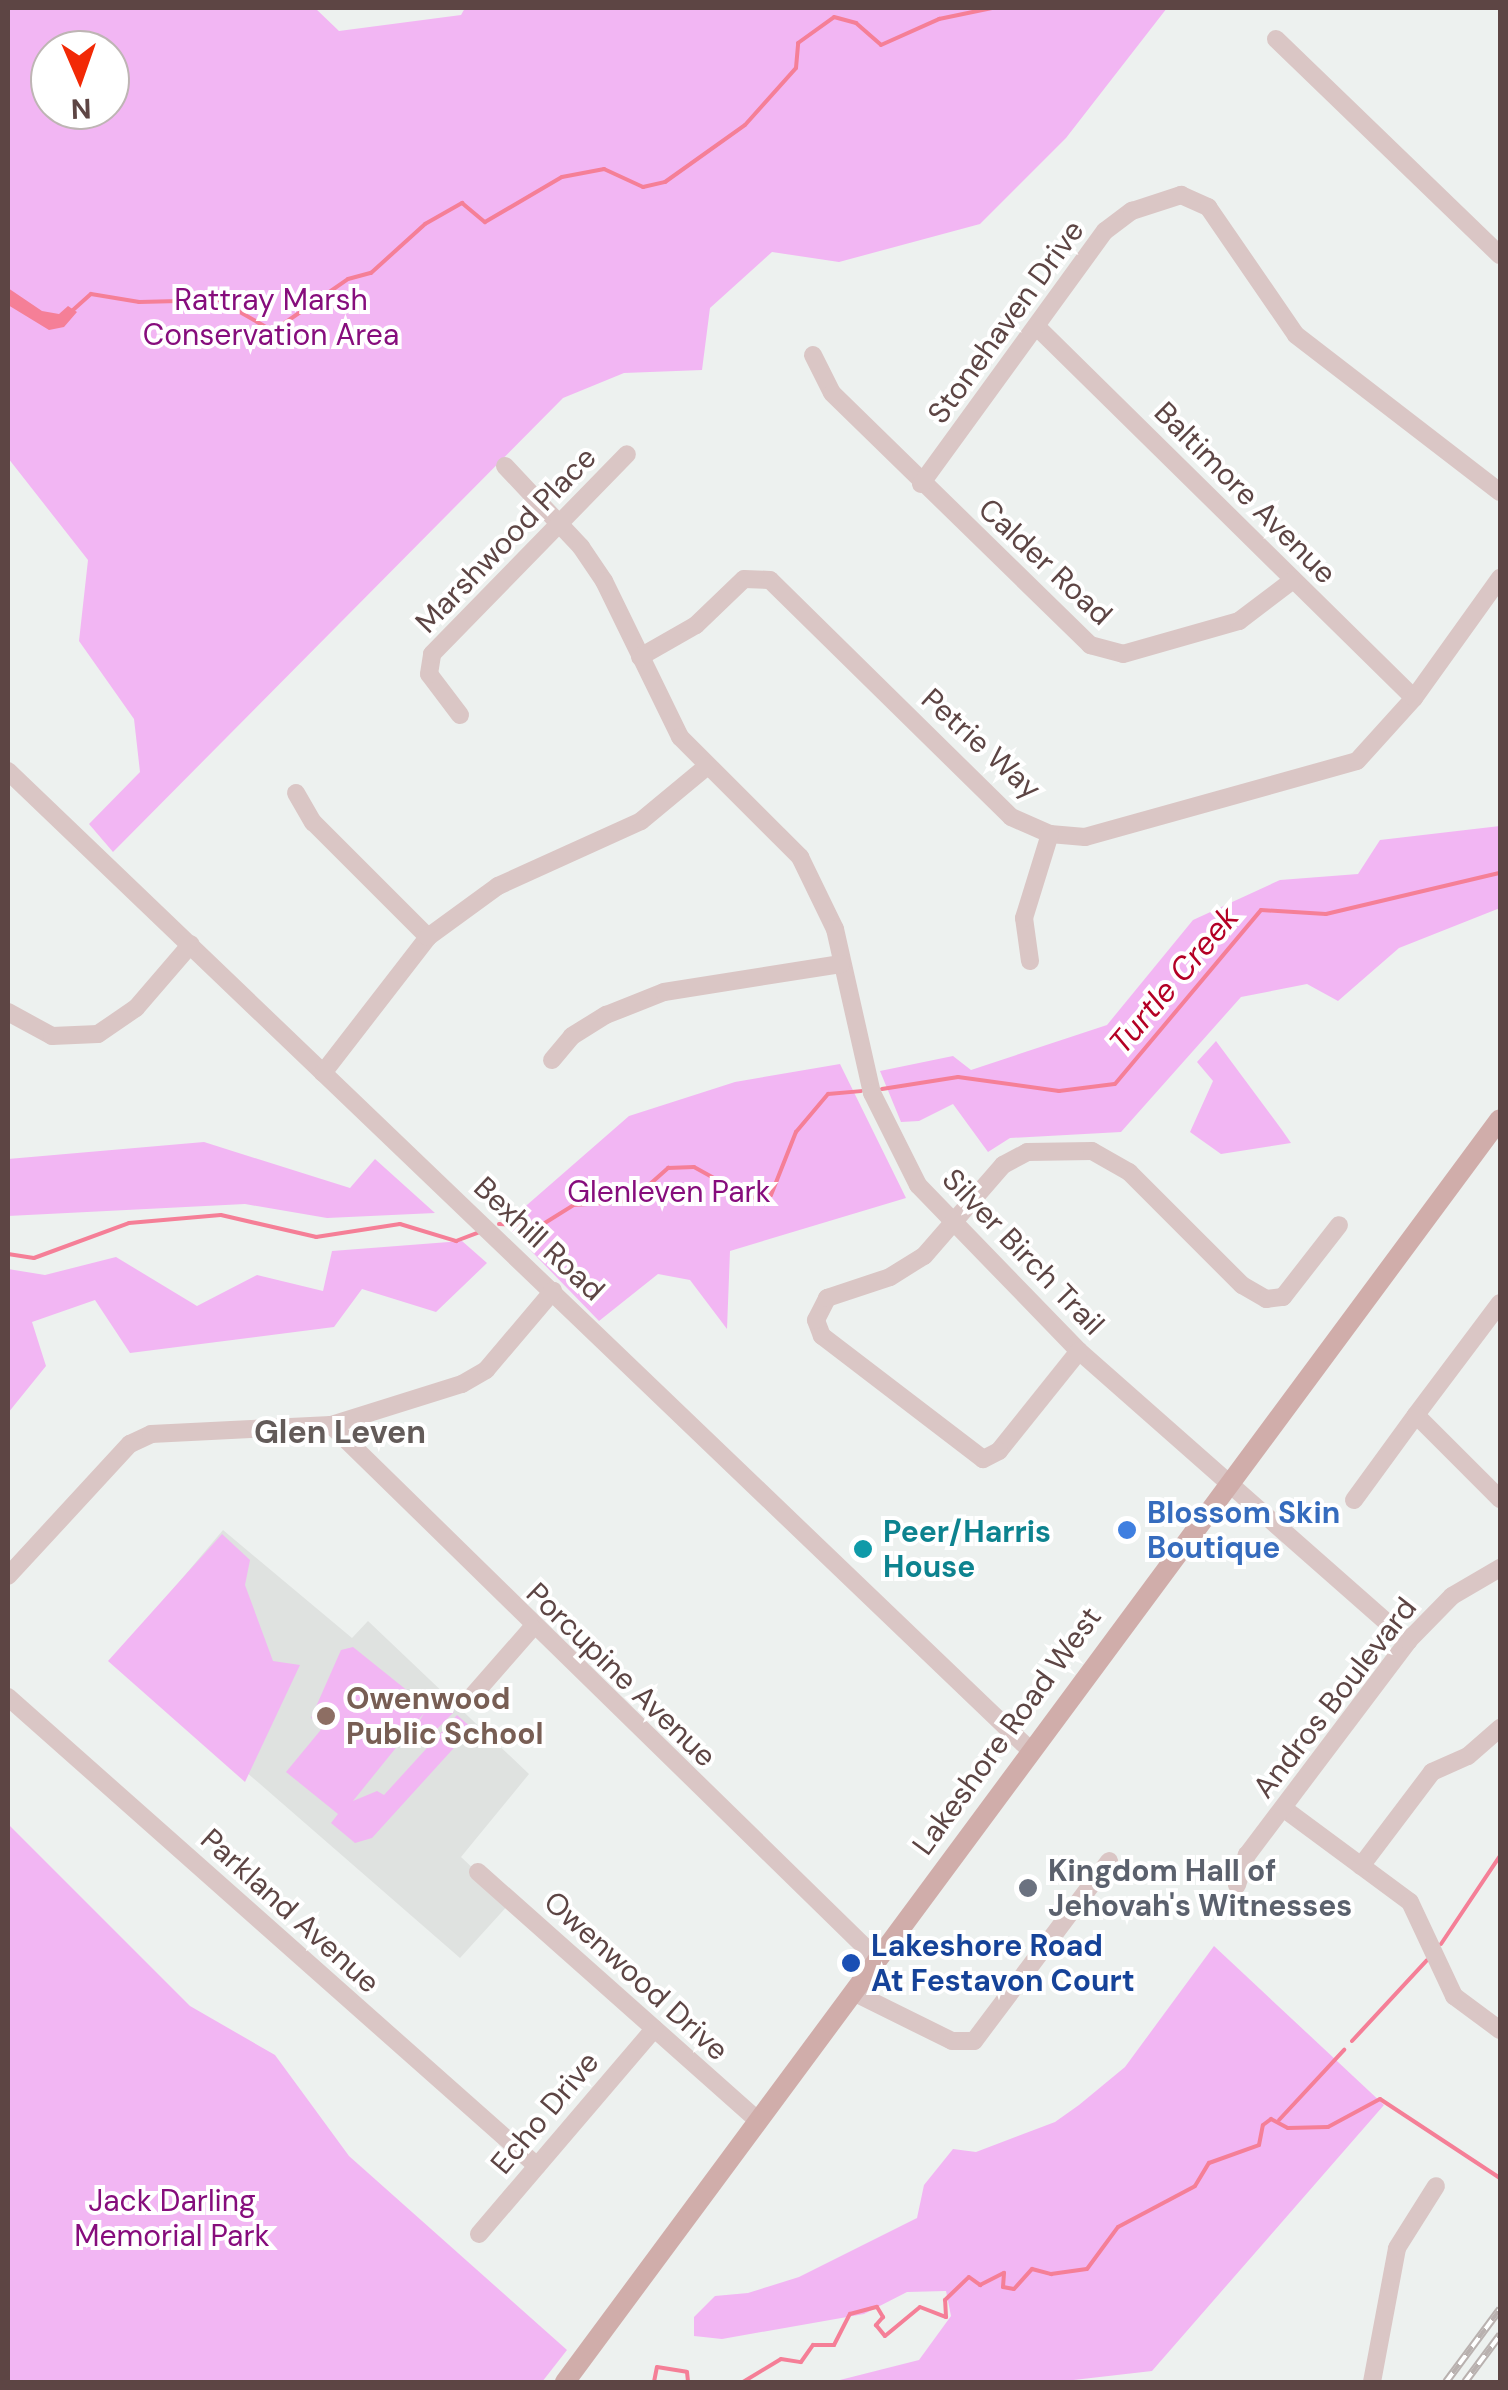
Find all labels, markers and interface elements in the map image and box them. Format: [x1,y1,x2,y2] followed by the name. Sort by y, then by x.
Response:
[30,30,130,130] north arrow
[70,90,92,127] text: N
[920,213,1092,431] street label: Stonehaven Drive
[143,282,399,352] park label: Rattray Marsh Conservation Area
[1147,395,1343,591] street label: Baltimore Avenue
[408,440,604,640] street label: Marshwood Place
[971,491,1119,633] street label: Calder Road
[914,681,1048,807] street label: Petrie Way
[1101,898,1247,1062] water label: Turtle Creek
[935,1161,1111,1343] street label: Silver Birch Trail
[466,1170,612,1308] street label: Bexhill Road
[567,1174,771,1210] park label: Glenleven Park
[254,1413,426,1451] district label: Glen Leven
[1147,1495,1340,1566] place label: Blossom Skin Boutique
[883,1514,1051,1584] place label: Peer/Harris House
[1116,1519,1138,1541] marker: Blossom Skin Boutique
[852,1538,874,1560] marker: Peer/Harris House
[519,1575,723,1775] street label: Porcupine Avenue
[1246,1591,1424,1805] street label: Andros Boulevard
[905,1600,1109,1862] street label: Lakeshore Road West
[346,1681,544,1752] place label: Owenwood Public School
[315,1705,337,1727] marker: Owenwood Public School
[193,1821,387,2001] street label: Parkland Avenue
[1048,1853,1352,1924] place label: Kingdom Hall of Jehovah's Witnesses
[1017,1877,1039,1899] marker: Kingdom Hall of Jehovah's Witnesses
[536,1884,736,2068] street label: Owenwood Drive
[871,1928,1135,1998] place label: Lakeshore Road At Festavon Court
[840,1952,862,1974] marker: Lakeshore Road At Festavon Court
[484,2045,606,2181] street label: Echo Drive
[74,2183,270,2254] park label: Jack Darling Memorial Park

